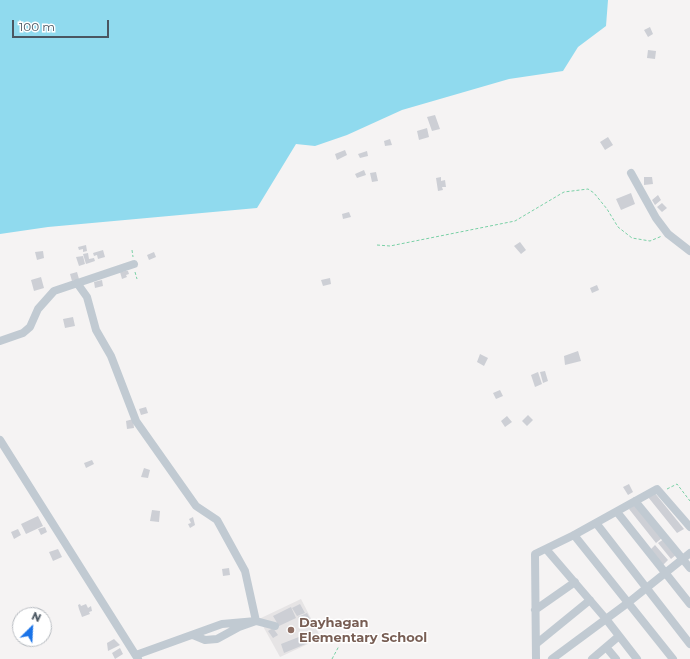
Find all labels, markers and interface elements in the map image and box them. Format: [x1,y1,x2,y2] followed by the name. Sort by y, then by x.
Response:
[14,12,111,38] scale bar
[19,19,55,34] text: 100 m
[12,607,52,647] north arrow
[30,609,43,625] text: N
[299,615,427,646] place label: Dayhagan Elementary School
[286,625,296,635] marker: Dayhagan Elementary School

